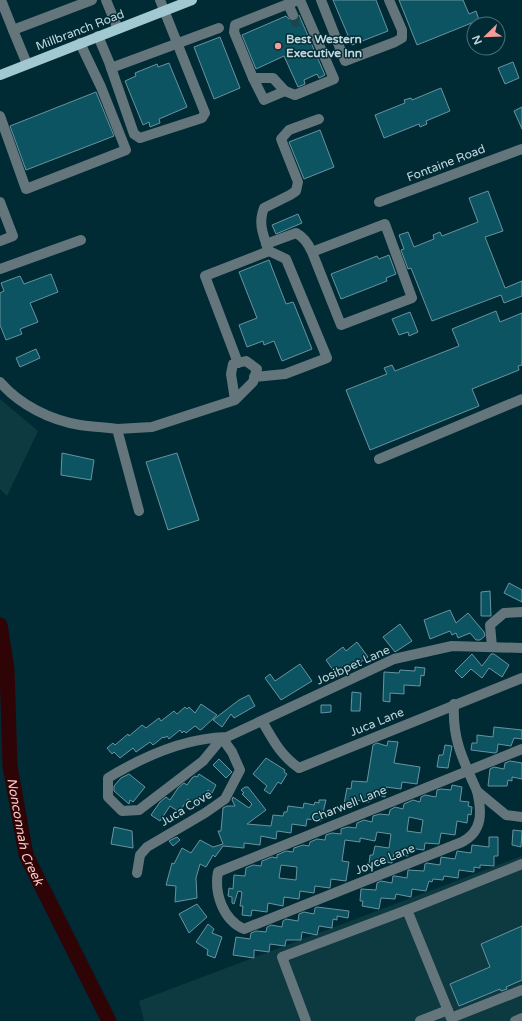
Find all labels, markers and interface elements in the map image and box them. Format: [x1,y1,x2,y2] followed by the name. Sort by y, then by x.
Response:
[34,7,126,53] street label: Millbranch Road
[466,16,506,56] north arrow
[286,32,362,60] place label: Best Western Executive Inn
[470,33,485,46] text: N
[273,41,283,51] marker: Best Western Executive Inn
[405,142,487,184] street label: Fontaine Road
[314,642,392,687] street label: Josibpet Lane
[348,705,406,739] street label: Juca Lane
[3,777,47,889] water label: Nonconnah Creek
[309,782,389,825] street label: Charwell Lane
[158,787,214,829] street label: Juca Cove
[353,841,417,877] street label: Joyce Lane

